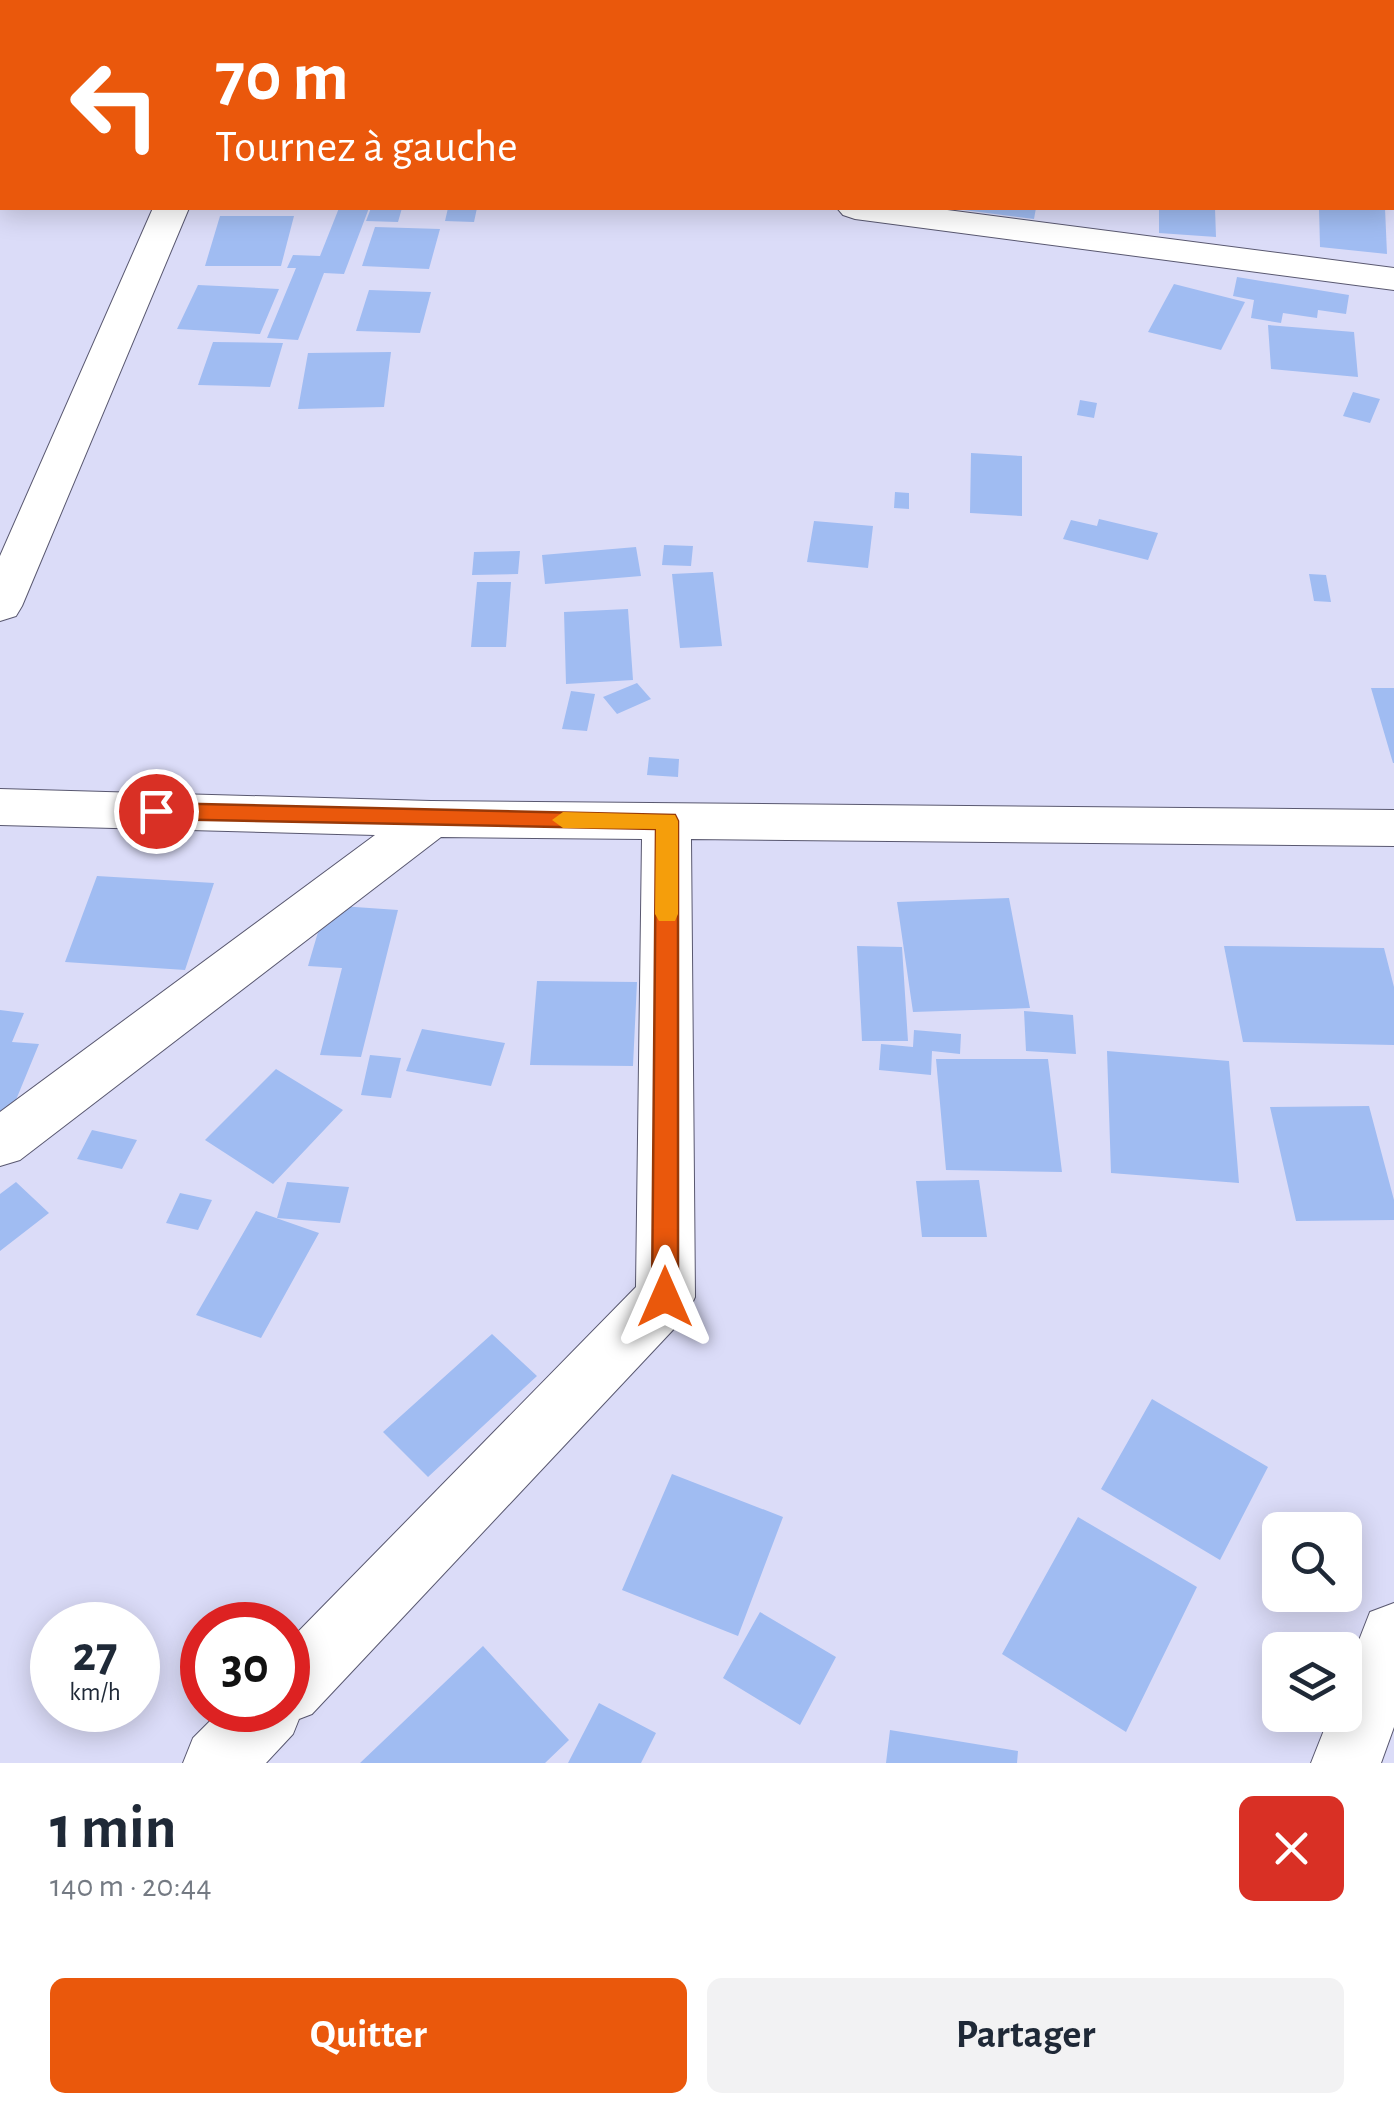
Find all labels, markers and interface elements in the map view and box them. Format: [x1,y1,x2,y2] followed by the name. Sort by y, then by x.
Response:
[50,40,180,170] icon: left
[215,43,349,113] text: 70 m
[215,125,518,170] text: Tournez à gauche
[114,769,199,854] pin
[129,784,184,839] icon: arrive
[613,1245,717,1349] position arrow
[1262,1512,1362,1732] map controls
[1262,1512,1362,1612] button: search
[180,1602,310,1732] speed limit sign: 30
[72,1630,118,1680] text: 27
[1262,1632,1362,1732] button: layers
[69,1680,121,1705] text: km/h
[1239,1796,1344,1901] button: close
[50,1799,176,1859] text: 1 min
[50,1870,212,1902] text: 140 m · 20:44
[50,1978,687,2093] button: Quitter
[707,1978,1344,2093] button: Partager

